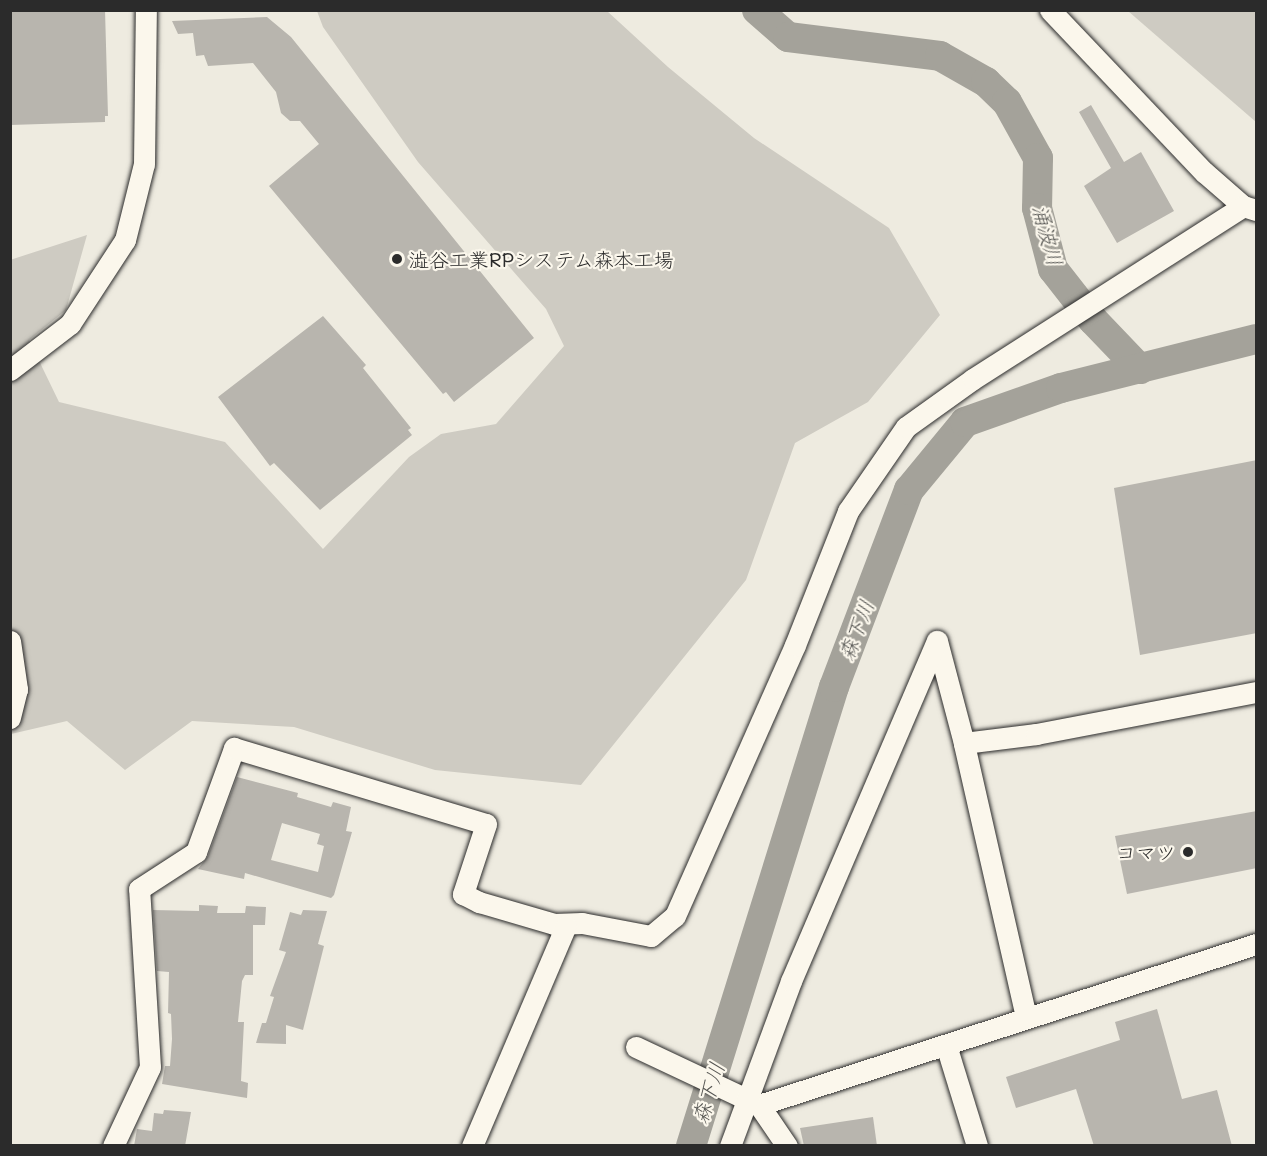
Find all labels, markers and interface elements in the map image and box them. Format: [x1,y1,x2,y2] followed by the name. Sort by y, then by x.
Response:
[1028,201,1068,269] water label: 涌波川
[409,247,674,271] place label: 澁谷工業RPシステム森本工場
[390,252,404,266] marker: 澁谷工業RPシステム森本工場
[833,596,879,664] water label: 森下川
[1116,840,1176,864] place label: コマツ
[1181,845,1195,859] marker: コマツ
[687,1059,729,1127] water label: 森下川

